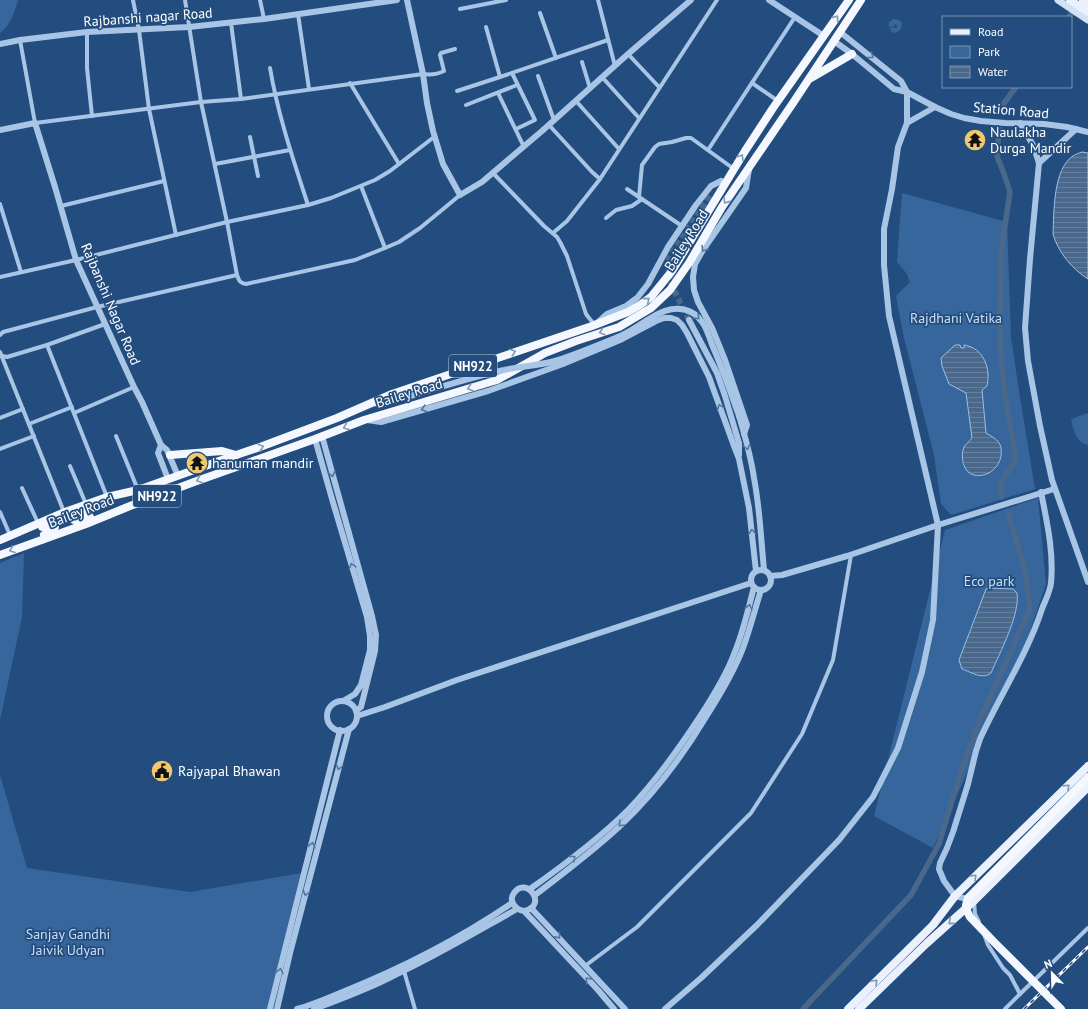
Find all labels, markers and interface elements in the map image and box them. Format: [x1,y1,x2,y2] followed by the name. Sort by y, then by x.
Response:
[83,4,213,30] street label: Rajbanshi nagar Road
[831,15,839,22] one-way arrow
[942,16,1072,88] legend
[978,24,1003,39] text: Road
[978,44,1000,59] text: Park
[866,51,873,58] one-way arrow
[978,64,1008,79] text: Water
[972,98,1050,122] street label: Station Road
[990,123,1072,157] place label: Naulakha Durga Mandir
[962,127,988,153] temple icon: Naulakha Durga Mandir
[737,154,744,161] one-way arrow
[723,197,731,204] one-way arrow
[660,206,712,274] street label: Bailey Road
[77,240,145,368] street label: Rajbanshi Nagar Road
[701,245,709,252] one-way arrow
[642,297,649,304] one-way arrow
[910,309,1002,327] park label: Rajdhani Vatika
[692,312,700,320] one-way arrow
[599,327,606,336] one-way arrow
[510,348,517,357] one-way arrow
[449,355,497,377] road number: NH922
[373,374,445,412] street label: Bailey Road
[467,383,474,392] one-way arrow
[716,403,724,410] one-way arrow
[421,404,428,413] one-way arrow
[343,422,350,430] one-way arrow
[257,443,264,452] one-way arrow
[743,444,751,450] one-way arrow
[184,450,210,476] temple icon: hanuman mandir
[212,454,314,472] place label: hanuman mandir
[327,470,336,477] one-way arrow
[196,475,203,484] one-way arrow
[133,485,181,507] road number: NH922
[45,490,117,532] street label: Bailey Road
[747,529,756,535] one-way arrow
[9,546,16,554] one-way arrow
[348,563,357,570] one-way arrow
[964,572,1015,590] park label: Eco park
[744,604,753,611] one-way arrow
[149,758,175,784] public building icon: Rajyapal Bhawan
[178,762,280,780] place label: Rajyapal Bhawan
[335,763,344,770] one-way arrow
[1062,784,1070,792] one-way arrow
[618,820,626,827] one-way arrow
[307,842,315,848] one-way arrow
[568,855,575,862] one-way arrow
[969,874,977,882] one-way arrow
[302,889,311,896] one-way arrow
[948,918,955,925] one-way arrow
[26,925,110,959] park label: Sanjay Gandhi Jaivik Udyan
[554,931,561,939] one-way arrow
[1032,953,1072,993] north arrow
[1042,956,1054,972] text: N
[275,968,284,975] one-way arrow
[585,977,593,985] one-way arrow
[870,979,878,987] one-way arrow

